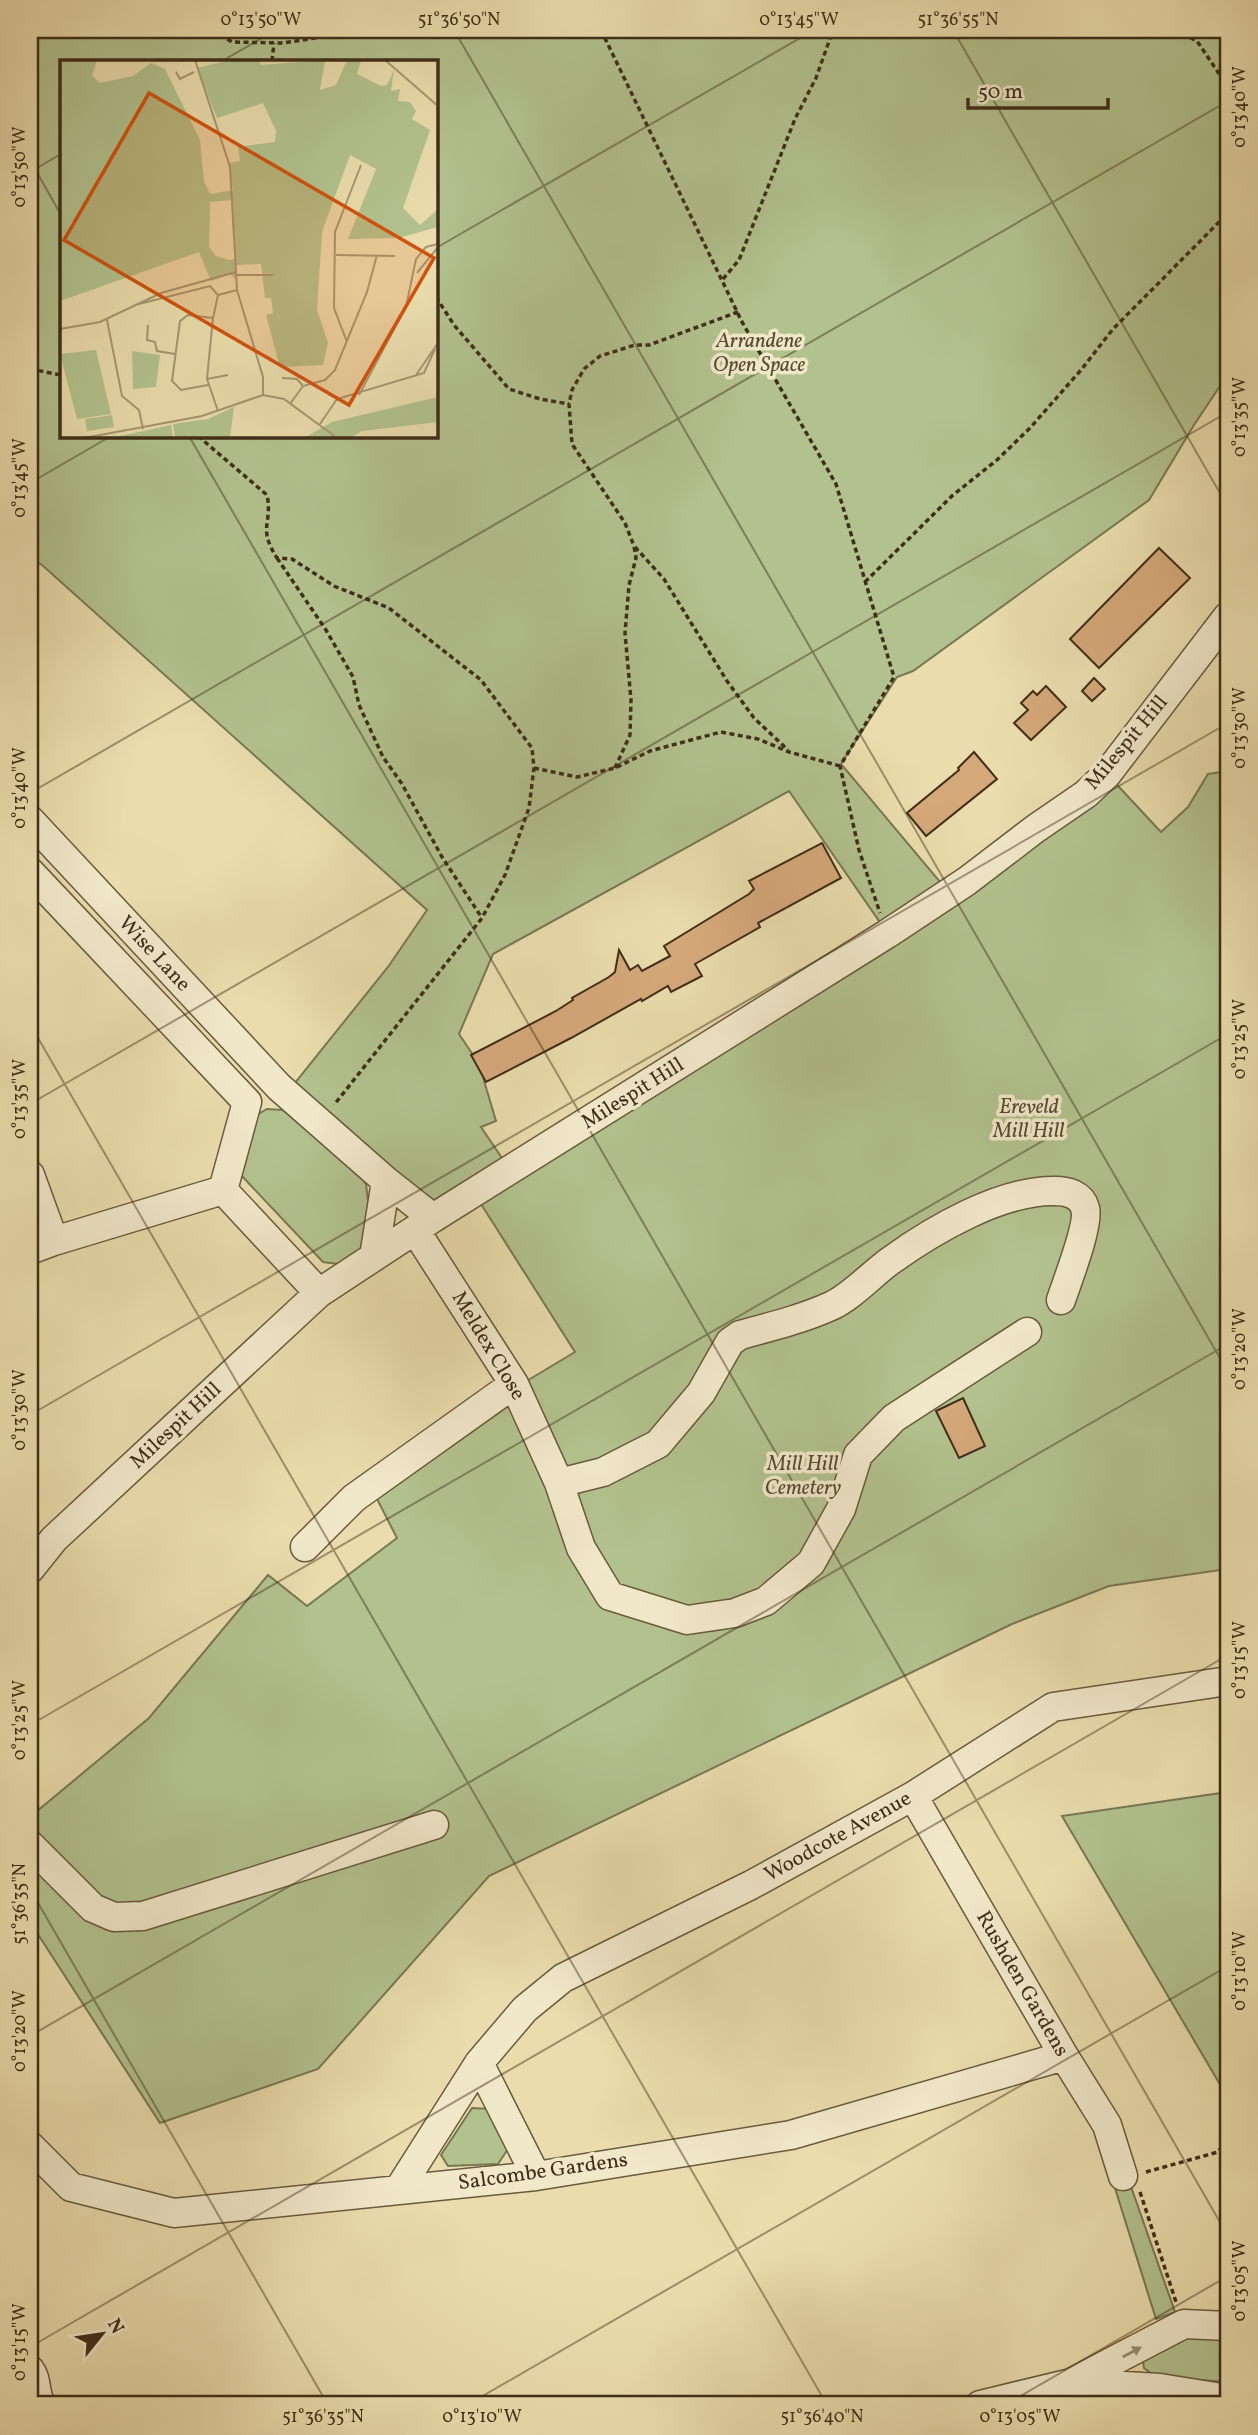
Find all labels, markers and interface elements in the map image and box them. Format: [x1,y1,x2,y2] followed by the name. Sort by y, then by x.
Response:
[221,8,301,33] text: 0°13'50"W
[418,8,500,33] text: 51°36'50"N
[759,8,839,33] text: 0°13'45"W
[917,8,999,33] text: 51°36'55"N
[60,60,438,438] inset map
[968,66,1108,110] scale bar
[1228,66,1253,148] text: 0°13'40"W
[978,78,1023,107] text: 50 m
[8,127,33,207] text: 0°13'50"W
[713,327,806,380] park label: Arrandene Open Space
[1228,377,1253,457] text: 0°13'35"W
[8,438,33,518] text: 0°13'45"W
[1228,687,1253,769] text: 0°13'30"W
[1079,689,1175,797] street label: Milespit Hill
[8,747,33,829] text: 0°13'40"W
[111,910,197,999] street label: Wise Lane
[1228,999,1253,1079] text: 0°13'25"W
[576,1051,690,1137] street label: Milespit Hill
[8,1059,33,1139] text: 0°13'35"W
[992,1093,1065,1146] park label: Ereveld Mill Hill
[444,1286,532,1406] street label: Meldex Close
[1228,1308,1253,1390] text: 0°13'20"W
[8,1369,33,1451] text: 0°13'30"W
[124,1376,228,1476] street label: Milespit Hill
[765,1450,842,1503] park label: Mill Hill Cemetery
[1228,1621,1253,1699] text: 0°13'15"W
[8,1680,33,1760] text: 0°13'25"W
[759,1785,917,1889] street label: Woodcote Avenue
[8,1863,33,1945] text: 51°36'35"N
[968,1906,1076,2062] street label: Rushden Gardens
[1228,1931,1253,2011] text: 0°13'10"W
[8,1990,33,2072] text: 0°13'20"W
[456,2146,630,2198] street label: Salcombe Gardens
[1228,2240,1253,2322] text: 0°13'05"W
[66,2298,136,2368] north arrow
[8,2303,33,2381] text: 0°13'15"W
[100,2314,130,2339] text: N
[1122,2346,1142,2358] one-way arrow
[282,2405,364,2430] text: 51°36'35"N
[442,2405,522,2430] text: 0°13'10"W
[780,2405,864,2430] text: 51°36'40"N
[979,2405,1061,2430] text: 0°13'05"W

